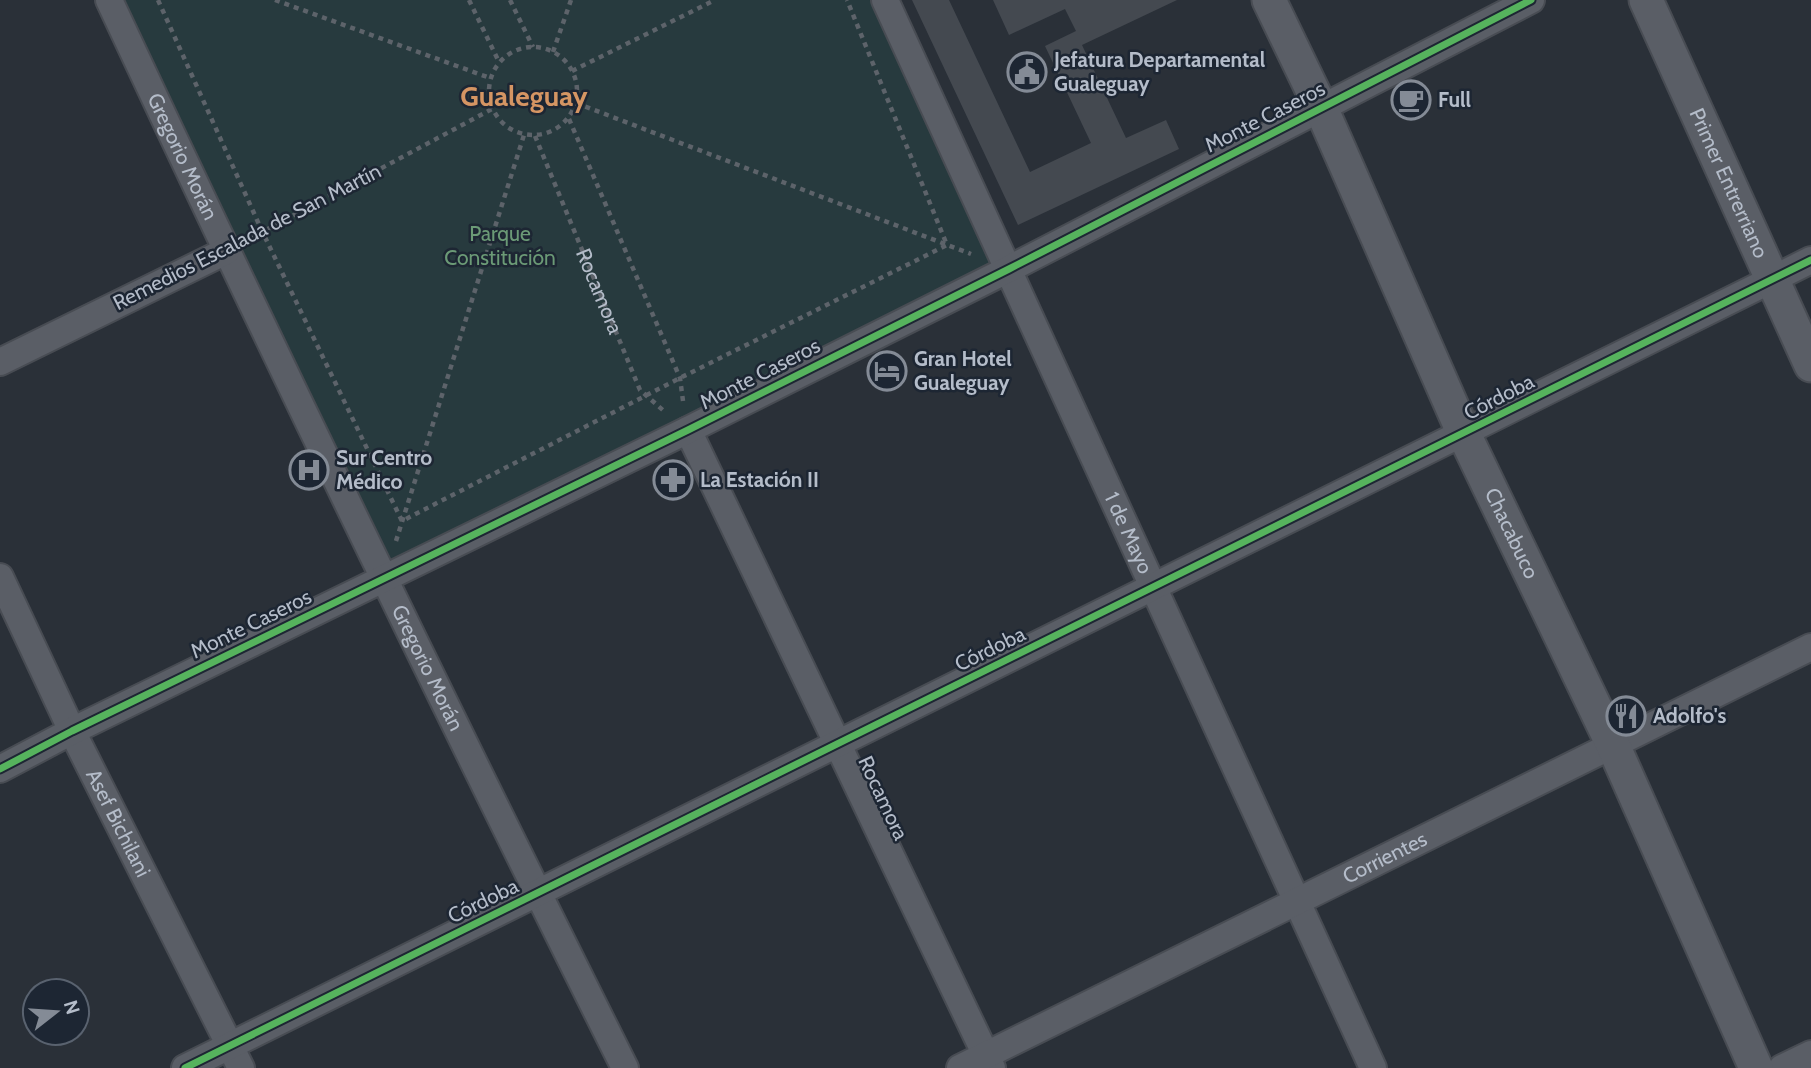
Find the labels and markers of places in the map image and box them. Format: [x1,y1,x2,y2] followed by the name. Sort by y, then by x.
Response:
[1053,47,1266,96] place label: Jefatura Departamental Gualeguay
[1006,51,1048,93] public building icon: Jefatura Departamental Gualeguay
[1390,79,1432,121] cafe icon: Full
[1438,87,1472,112] place label: Full
[914,346,1012,395] place label: Gran Hotel Gualeguay
[866,350,908,392] hotel icon: Gran Hotel Gualeguay
[336,445,432,494] place label: Sur Centro Médico
[288,449,330,491] hospital icon: Sur Centro Médico
[652,459,694,501] pharmacy icon: La Estación II
[700,467,819,492] place label: La Estación II
[1605,695,1647,737] restaurant icon: Adolfo's
[1653,703,1726,728] place label: Adolfo's

